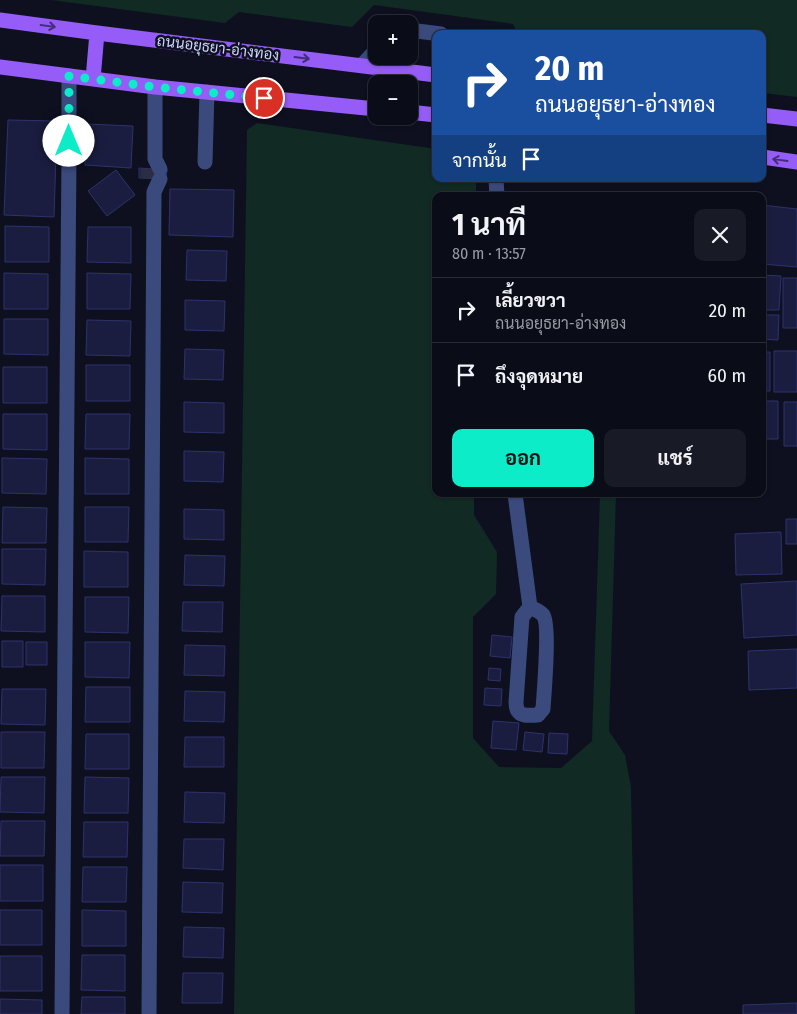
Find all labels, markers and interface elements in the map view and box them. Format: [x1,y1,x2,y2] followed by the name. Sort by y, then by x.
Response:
[368,15,418,125] map controls
[368,15,418,65] button: +
[40,22,56,32] one-way arrow
[156,31,280,66] street label: ถนนอยุธยา-อ่างทอง
[535,47,604,89] text: 20 m
[452,50,517,115] icon: right
[293,53,309,63] one-way arrow
[368,75,418,125] button: −
[243,77,285,119] pin
[250,84,278,112] icon: arrive
[535,91,716,118] text: ถนนอยุธยา-อ่างทอง
[42,114,94,166] position arrow
[517,145,545,173] icon: arrive
[452,149,507,172] text: จากนั้น
[772,155,788,165] one-way arrow
[452,207,526,243] text: 1 นาที
[694,209,746,261] button: close
[452,244,526,263] text: 80 m · 13:57
[495,289,566,312] text: เลี้ยวขวา
[452,296,480,324] icon: right
[709,299,746,322] text: 20 m
[495,314,626,333] text: ถนนอยุธยา-อ่างทอง
[452,361,480,389] icon: arrive
[708,364,746,387] text: 60 m
[495,365,583,388] text: ถึงจุดหมาย
[452,429,594,487] button: ออก
[604,429,746,487] button: แชร์

